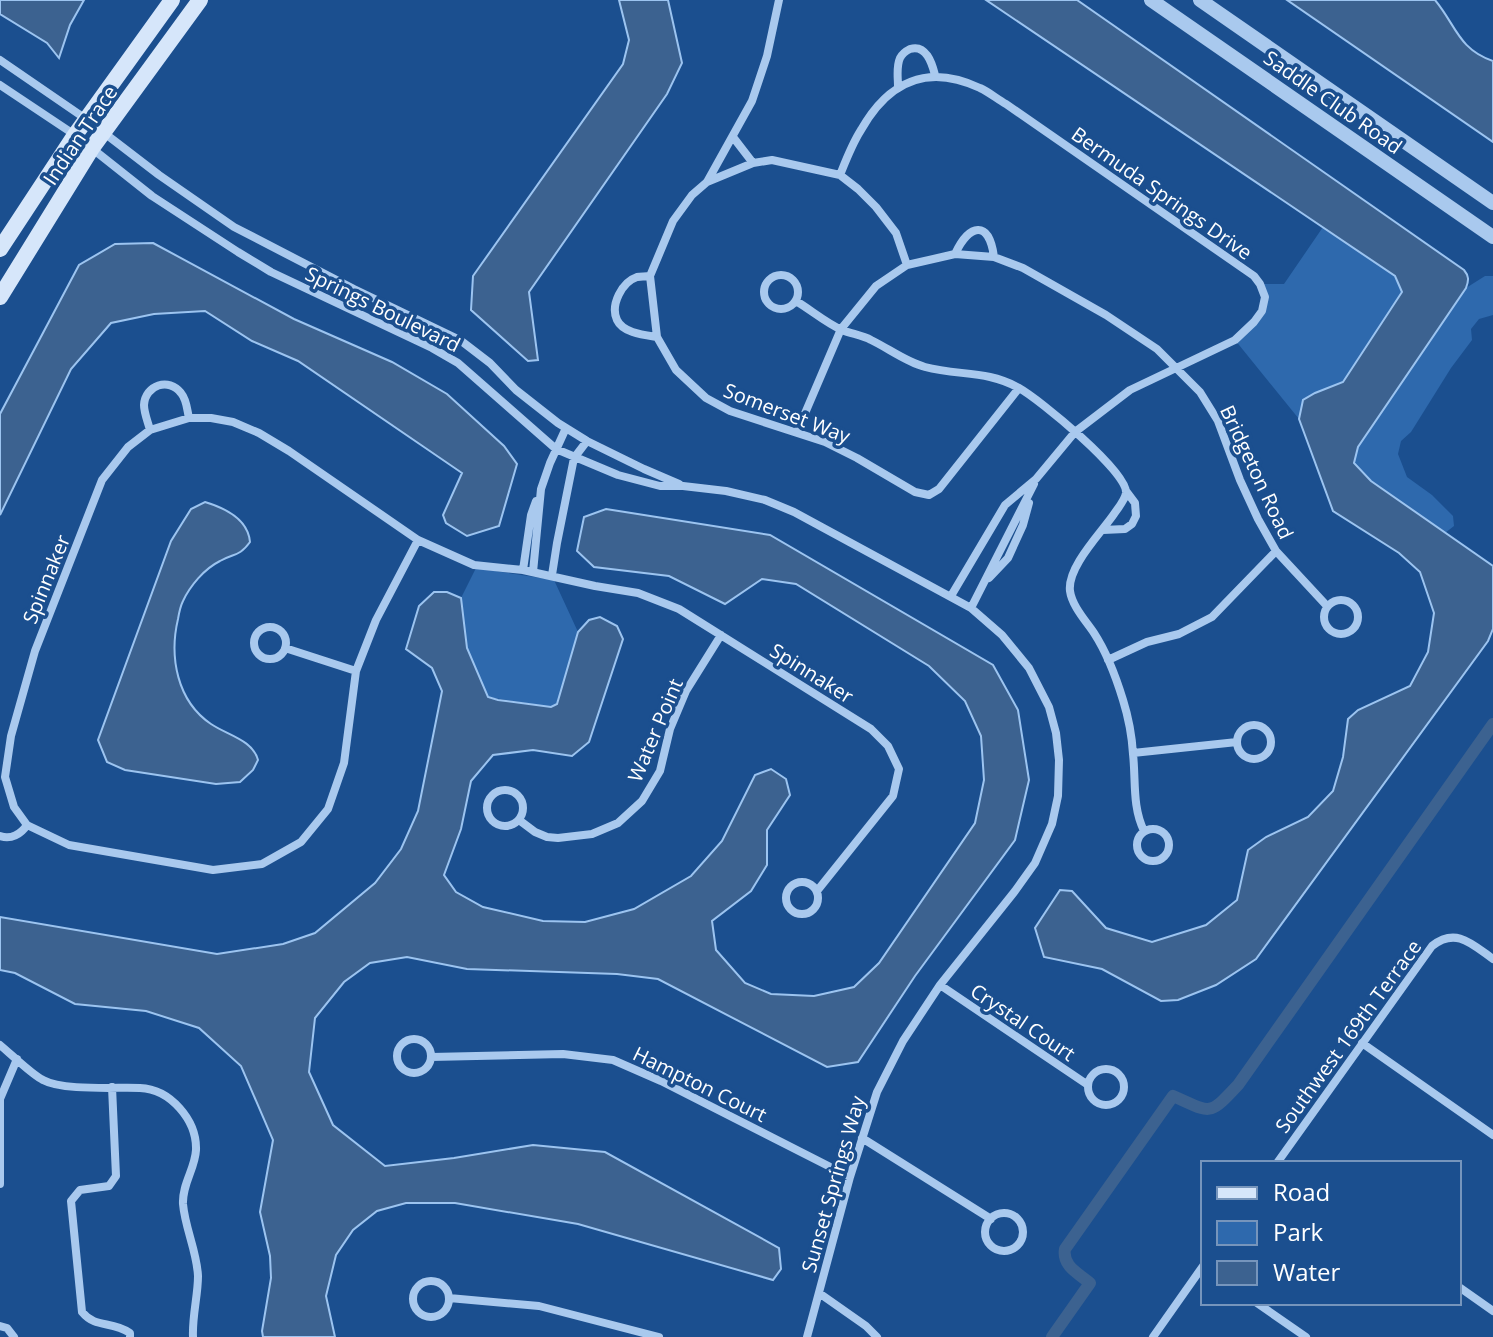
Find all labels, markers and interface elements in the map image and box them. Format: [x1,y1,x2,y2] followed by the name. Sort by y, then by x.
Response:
[1258,44,1408,160] street label: Saddle Club Road
[37,80,123,190] street label: Indian Trace
[1066,120,1258,266] street label: Bermuda Springs Drive
[301,260,465,358] street label: Springs Boulevard
[720,376,855,450] street label: Somerset Way
[1214,401,1300,543] street label: Bridgeton Road
[16,530,76,628] street label: Spinnaker
[765,637,859,709] street label: Spinnaker
[621,674,689,786] street label: Water Point
[1269,934,1427,1138] street label: Southwest 169th Terrace
[965,977,1081,1067] street label: Crystal Court
[629,1040,771,1128] street label: Hampton Court
[795,1092,871,1275] street label: Sunset Springs Way
[1201,1161,1461,1305] legend
[1273,1175,1330,1208] text: Road
[1273,1215,1324,1248] text: Park
[1273,1255,1341,1288] text: Water

